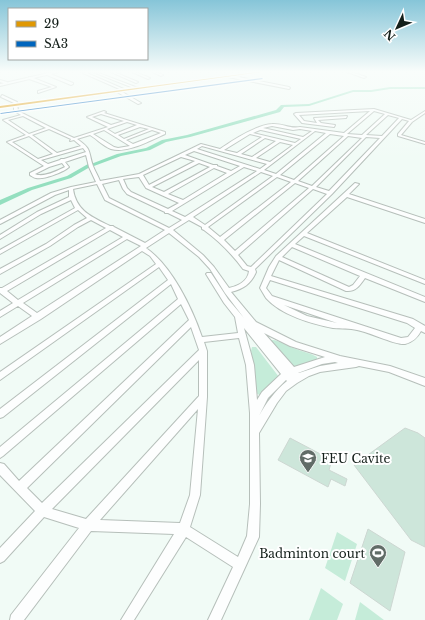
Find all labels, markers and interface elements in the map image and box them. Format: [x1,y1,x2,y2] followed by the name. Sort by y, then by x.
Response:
[8,8,148,60] legend
[377,8,417,48] north arrow
[44,16,59,31] text: 29
[381,26,398,44] text: N
[44,36,68,51] text: SA3
[298,448,318,473] school or university icon: FEU Cavite
[321,451,391,466] place label: FEU Cavite
[368,543,388,568] sports icon: Badminton court
[259,546,365,561] place label: Badminton court

